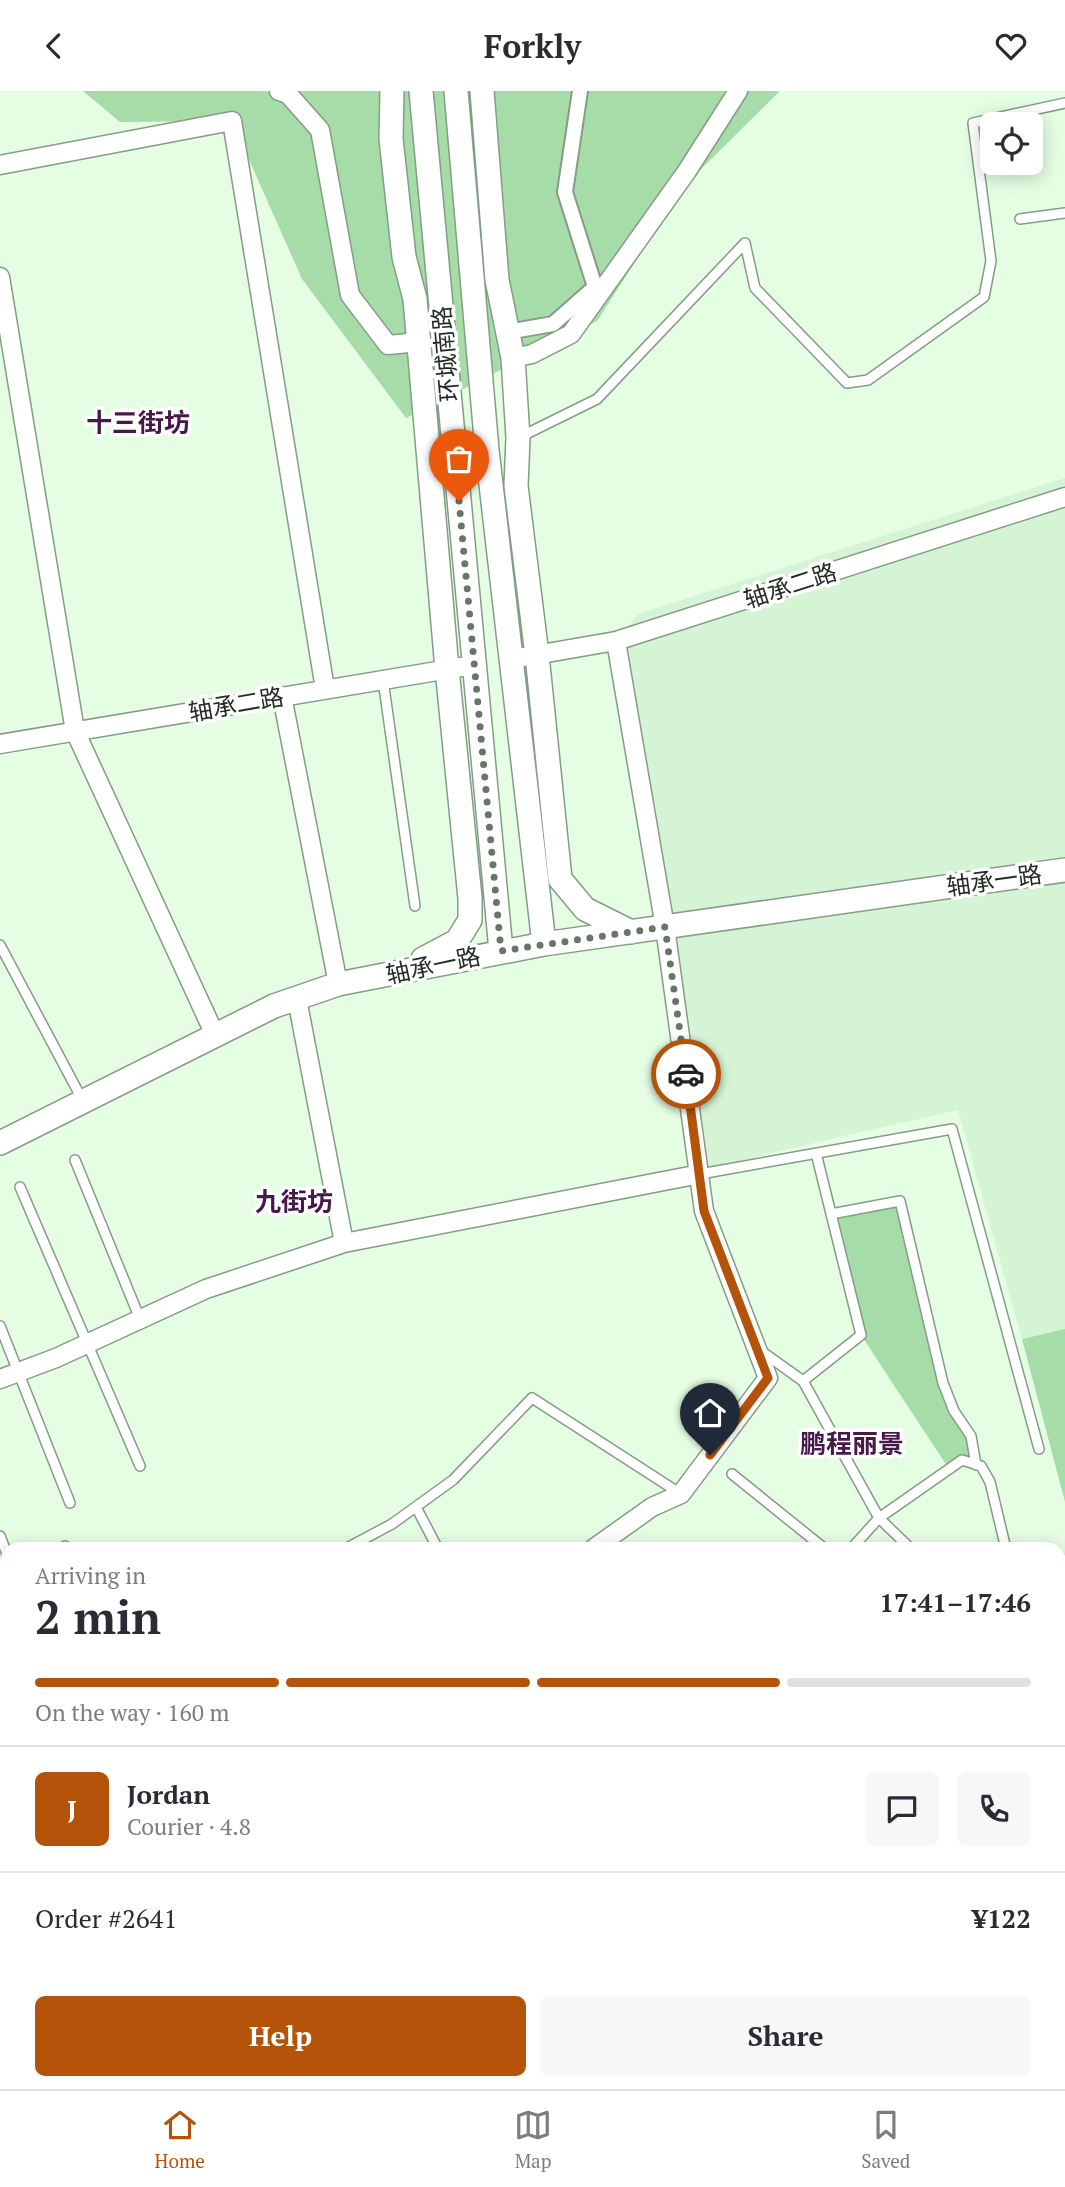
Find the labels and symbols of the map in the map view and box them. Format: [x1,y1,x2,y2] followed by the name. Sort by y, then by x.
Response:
[425,305,465,403] street label: 环城南路
[86,405,190,439] district label: 十三街坊
[429,429,489,501] pin
[739,555,841,615] street label: 轴承二路
[186,680,286,728] street label: 轴承二路
[944,857,1044,903] street label: 轴承一路
[383,939,483,991] street label: 轴承一路
[651,1039,721,1109] courier
[255,1184,333,1218] district label: 九街坊
[680,1383,740,1455] pin
[800,1426,904,1460] district label: 鹏程丽景

